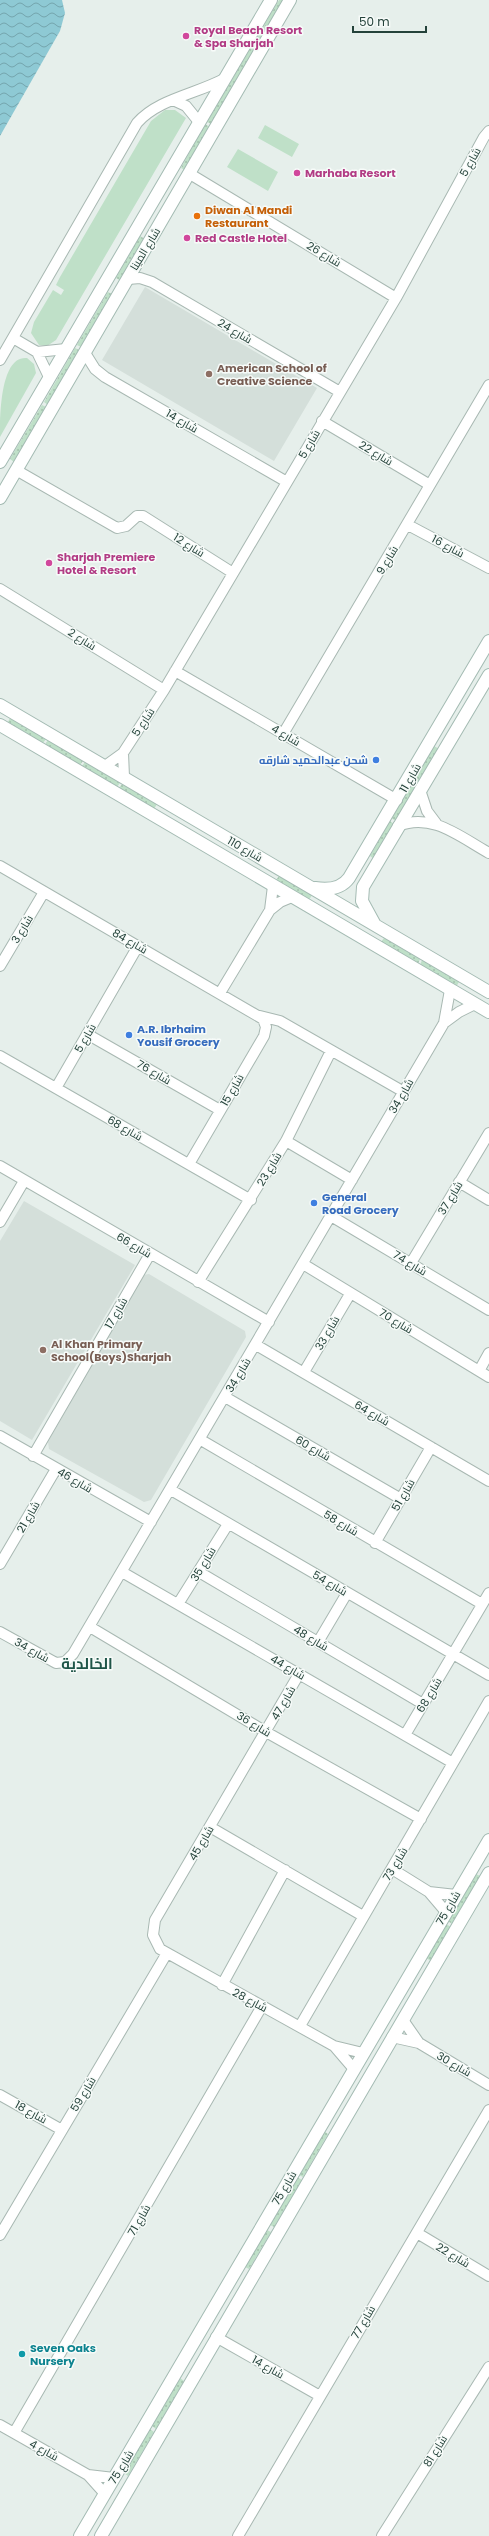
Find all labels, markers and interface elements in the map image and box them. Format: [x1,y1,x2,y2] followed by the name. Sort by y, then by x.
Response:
[353,8,426,34] scale bar
[359,13,390,30] text: 50 m
[194,22,303,51] place label: Royal Beach Resort & Spa Sharjah
[181,31,191,41] marker: Royal Beach Resort & Spa Sharjah
[455,144,485,180] street label: شارع 5
[305,165,396,181] place label: Marhaba Resort
[292,168,302,178] marker: Marhaba Resort
[205,202,292,231] place label: Diwan Al Mandi Restaurant
[192,211,202,221] marker: Diwan Al Mandi Restaurant
[126,225,164,273] street label: شارع المينا
[195,230,287,246] place label: Red Castle Hotel
[182,233,192,243] marker: Red Castle Hotel
[304,237,344,271] street label: شارع 26
[215,315,255,347] street label: شارع 24
[217,360,327,389] place label: American School of Creative Science
[204,369,214,379] marker: American School of Creative Science
[163,405,201,437] street label: شارع 14
[294,427,324,461] street label: شارع 5
[356,437,396,469] street label: شارع 22
[170,529,208,561] street label: شارع 12
[429,531,467,561] street label: شارع 16
[372,543,402,577] street label: شارع 9
[57,549,156,578] place label: Sharjah Premiere Hotel & Resort
[44,558,54,568] marker: Sharjah Premiere Hotel & Resort
[65,624,99,654] street label: شارع 2
[128,705,158,739] street label: شارع 5
[269,720,303,750] street label: شارع 4
[259,752,368,768] place label: شحن عبدالحميد شارقه
[371,755,381,765] marker: شحن عبدالحميد شارقه
[395,760,425,796] street label: شارع 11
[224,833,266,865] street label: شارع 110
[7,912,37,946] street label: شارع 3
[109,925,151,957] street label: شارع 84
[70,1021,100,1055] street label: شارع 5
[137,1021,220,1050] place label: A.R. Ibrhaim Yousif Grocery
[124,1030,134,1040] marker: A.R. Ibrhaim Yousif Grocery
[134,1056,174,1088] street label: شارع 76
[216,1071,248,1109] street label: شارع 15
[385,1076,417,1116] street label: شارع 34
[104,1112,146,1144] street label: شارع 68
[253,1149,285,1189] street label: شارع 23
[434,1178,466,1218] street label: شارع 37
[322,1189,399,1218] place label: General Road Grocery
[309,1198,319,1208] marker: General Road Grocery
[113,1229,155,1261] street label: شارع 66
[390,1247,430,1279] street label: شارع 74
[101,1294,131,1332] street label: شارع 17
[376,1305,416,1337] street label: شارع 70
[311,1313,343,1353] street label: شارع 33
[51,1336,171,1365] place label: Al Khan Primary School(Boys)Sharjah
[38,1345,48,1355] marker: Al Khan Primary School(Boys)Sharjah
[221,1355,255,1395] street label: شارع 34
[351,1397,393,1429] street label: شارع 64
[292,1432,334,1464] street label: شارع 60
[54,1464,96,1496] street label: شارع 46
[387,1476,419,1514] street label: شارع 51
[13,1498,43,1536] street label: شارع 21
[321,1506,361,1540] street label: شارع 58
[186,1544,220,1584] street label: شارع 35
[310,1567,350,1599] street label: شارع 54
[291,1621,331,1655] street label: شارع 48
[12,1634,52,1666] street label: شارع 34
[268,1651,308,1683] street label: شارع 44
[61,1653,113,1674] district label: الخالدية
[412,1675,446,1715] street label: شارع 68
[267,1683,299,1723] street label: شارع 47
[234,1707,274,1741] street label: شارع 36
[185,1823,217,1863] street label: شارع 45
[379,1844,411,1884] street label: شارع 73
[432,1888,464,1928] street label: شارع 75
[230,1984,270,2016] street label: شارع 28
[434,2048,474,2080] street label: شارع 30
[66,2074,100,2114] street label: شارع 59
[12,2097,50,2127] street label: شارع 18
[268,2168,300,2208] street label: شارع 75
[124,2201,154,2239] street label: شارع 71
[433,2239,473,2271] street label: شارع 22
[347,2302,379,2342] street label: شارع 77
[30,2340,96,2369] place label: Seven Oaks Nursery
[17,2349,27,2359] marker: Seven Oaks Nursery
[249,2352,287,2382] street label: شارع 14
[419,2432,451,2470] street label: شارع 81
[26,2435,62,2465] street label: شارع 4
[105,2447,137,2487] street label: شارع 75

